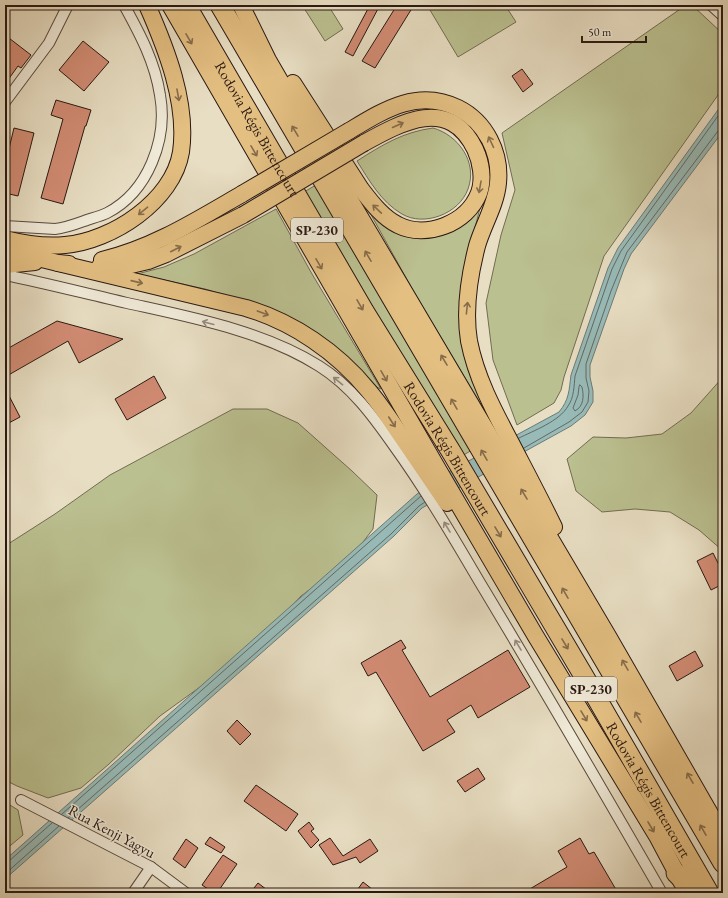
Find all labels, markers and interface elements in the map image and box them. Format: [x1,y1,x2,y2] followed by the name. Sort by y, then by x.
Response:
[582,18,646,44] scale bar
[588,24,612,40] text: 50 m
[186,33,194,45] one-way arrow
[211,57,305,200] street label: Rodovia Régis Bittencourt
[174,88,182,101] one-way arrow
[392,121,404,128] one-way arrow
[290,125,298,137] one-way arrow
[486,136,494,148] one-way arrow
[251,145,259,157] one-way arrow
[476,180,484,193] one-way arrow
[372,204,383,213] one-way arrow
[137,207,148,216] one-way arrow
[291,218,343,242] road number: SP-230
[170,245,182,252] one-way arrow
[363,250,371,262] one-way arrow
[316,258,324,270] one-way arrow
[130,279,143,286] one-way arrow
[357,299,365,311] one-way arrow
[464,302,471,315] one-way arrow
[256,310,268,318] one-way arrow
[201,318,214,326] one-way arrow
[440,354,448,366] one-way arrow
[381,370,389,382] one-way arrow
[333,376,343,385] one-way arrow
[400,378,496,519] street label: Rodovia Régis Bittencourt
[450,398,458,410] one-way arrow
[388,417,396,428] one-way arrow
[480,450,488,461] one-way arrow
[519,488,527,500] one-way arrow
[443,521,451,533] one-way arrow
[495,526,503,538] one-way arrow
[560,587,568,599] one-way arrow
[561,638,569,650] one-way arrow
[513,639,521,651] one-way arrow
[620,659,628,671] one-way arrow
[565,677,617,701] road number: SP-230
[580,710,588,722] one-way arrow
[633,711,641,723] one-way arrow
[603,718,696,861] street label: Rodovia Régis Bittencourt
[685,772,693,784] one-way arrow
[65,800,159,862] street label: Rua Kenji Yagyu
[648,821,656,833] one-way arrow
[699,824,707,836] one-way arrow

